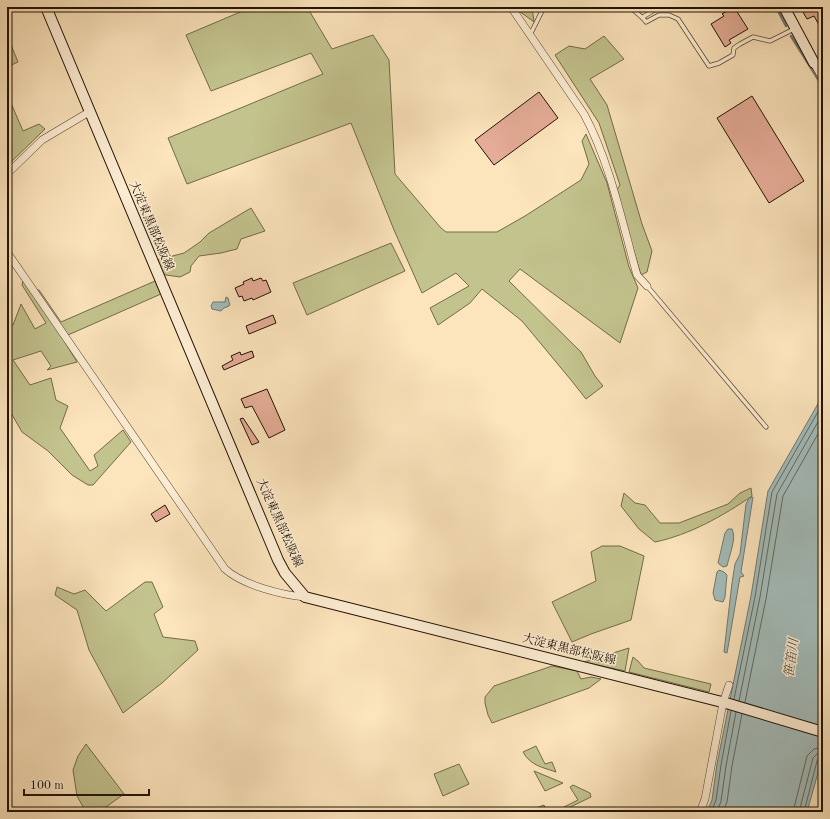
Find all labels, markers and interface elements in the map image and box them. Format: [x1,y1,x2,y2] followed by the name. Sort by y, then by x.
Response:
[127,179,177,273] street label: 大淀東黒部松阪線
[254,476,306,569] street label: 大淀東黒部松阪線
[521,631,618,667] street label: 大淀東黒部松阪線
[782,636,801,678] water label: 笹笛川
[24,771,149,797] scale bar
[30,780,64,792] text: 100 m

